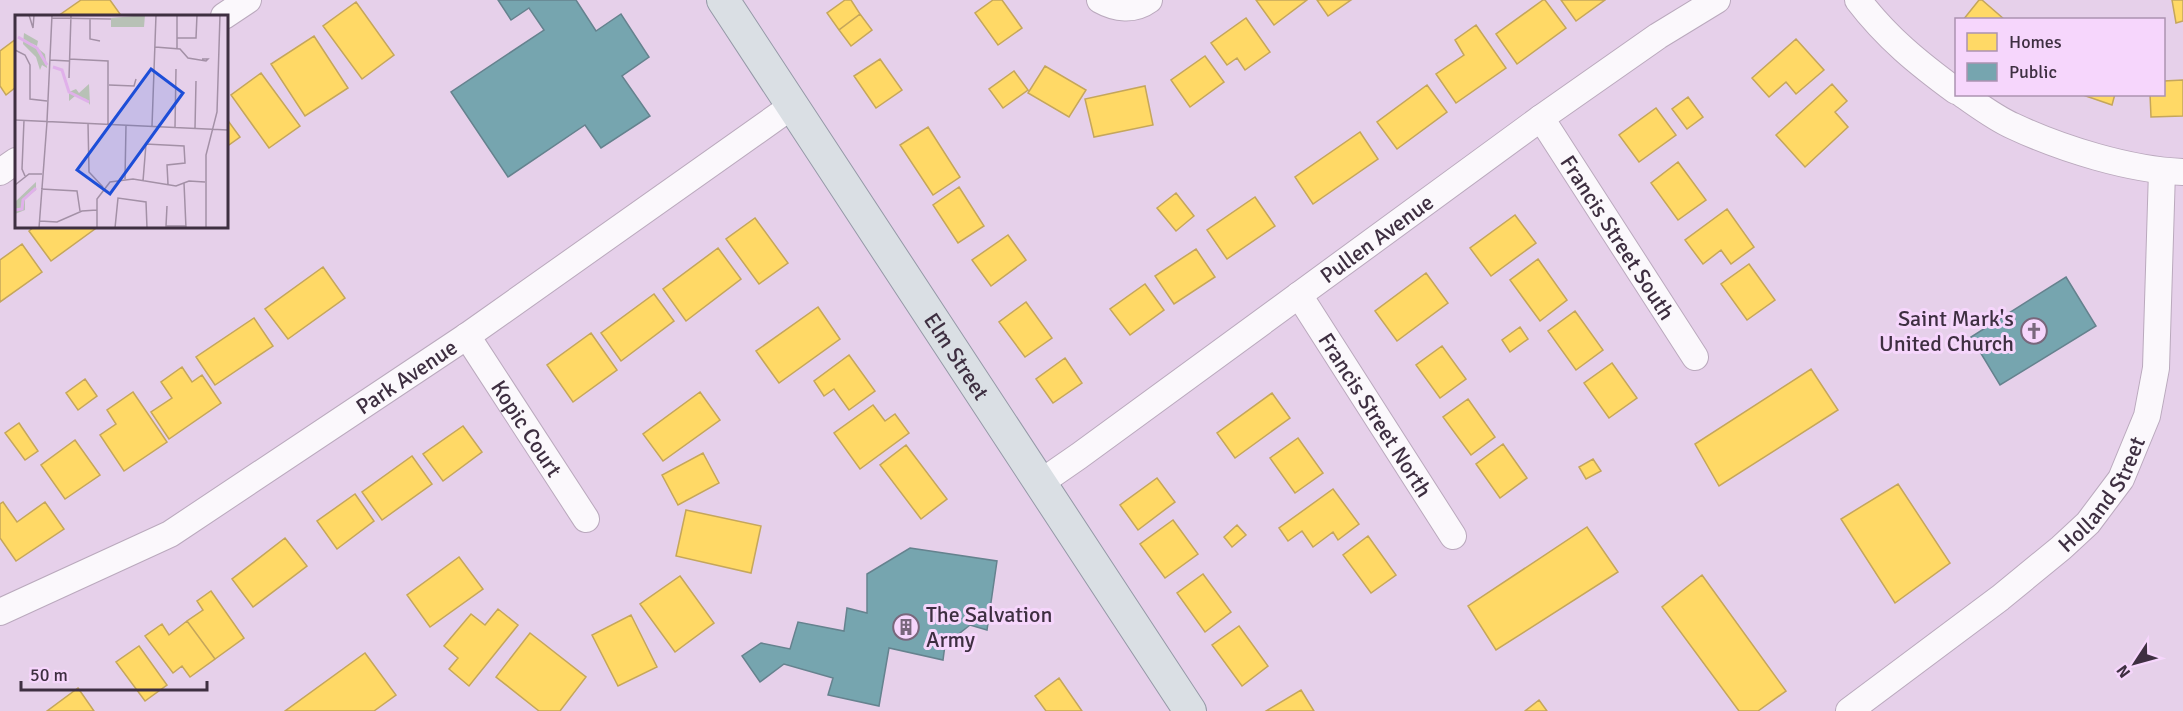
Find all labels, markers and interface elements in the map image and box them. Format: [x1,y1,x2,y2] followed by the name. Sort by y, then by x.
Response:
[15,15,228,228] inset map
[1955,18,2165,96] legend
[2009,31,2062,53] text: Homes
[2009,61,2057,83] text: Public
[1555,150,1681,325] street label: Francis Street South
[1315,188,1438,289] street label: Pullen Avenue
[1879,305,2014,357] place label: Saint Mark's United Church
[919,307,995,405] street label: Elm Street
[2019,316,2049,346] church icon: Saint Mark's United Church
[1313,327,1438,502] street label: Francis Street North
[351,333,462,420] street label: Park Avenue
[486,375,568,482] street label: Kopic Court
[2052,432,2151,558] street label: Holland Street
[926,601,1052,653] place label: The Salvation Army
[891,612,921,642] building icon: The Salvation Army
[2105,633,2165,693] north arrow
[21,654,207,692] scale bar
[2112,661,2135,682] text: N
[30,664,68,686] text: 50 m

